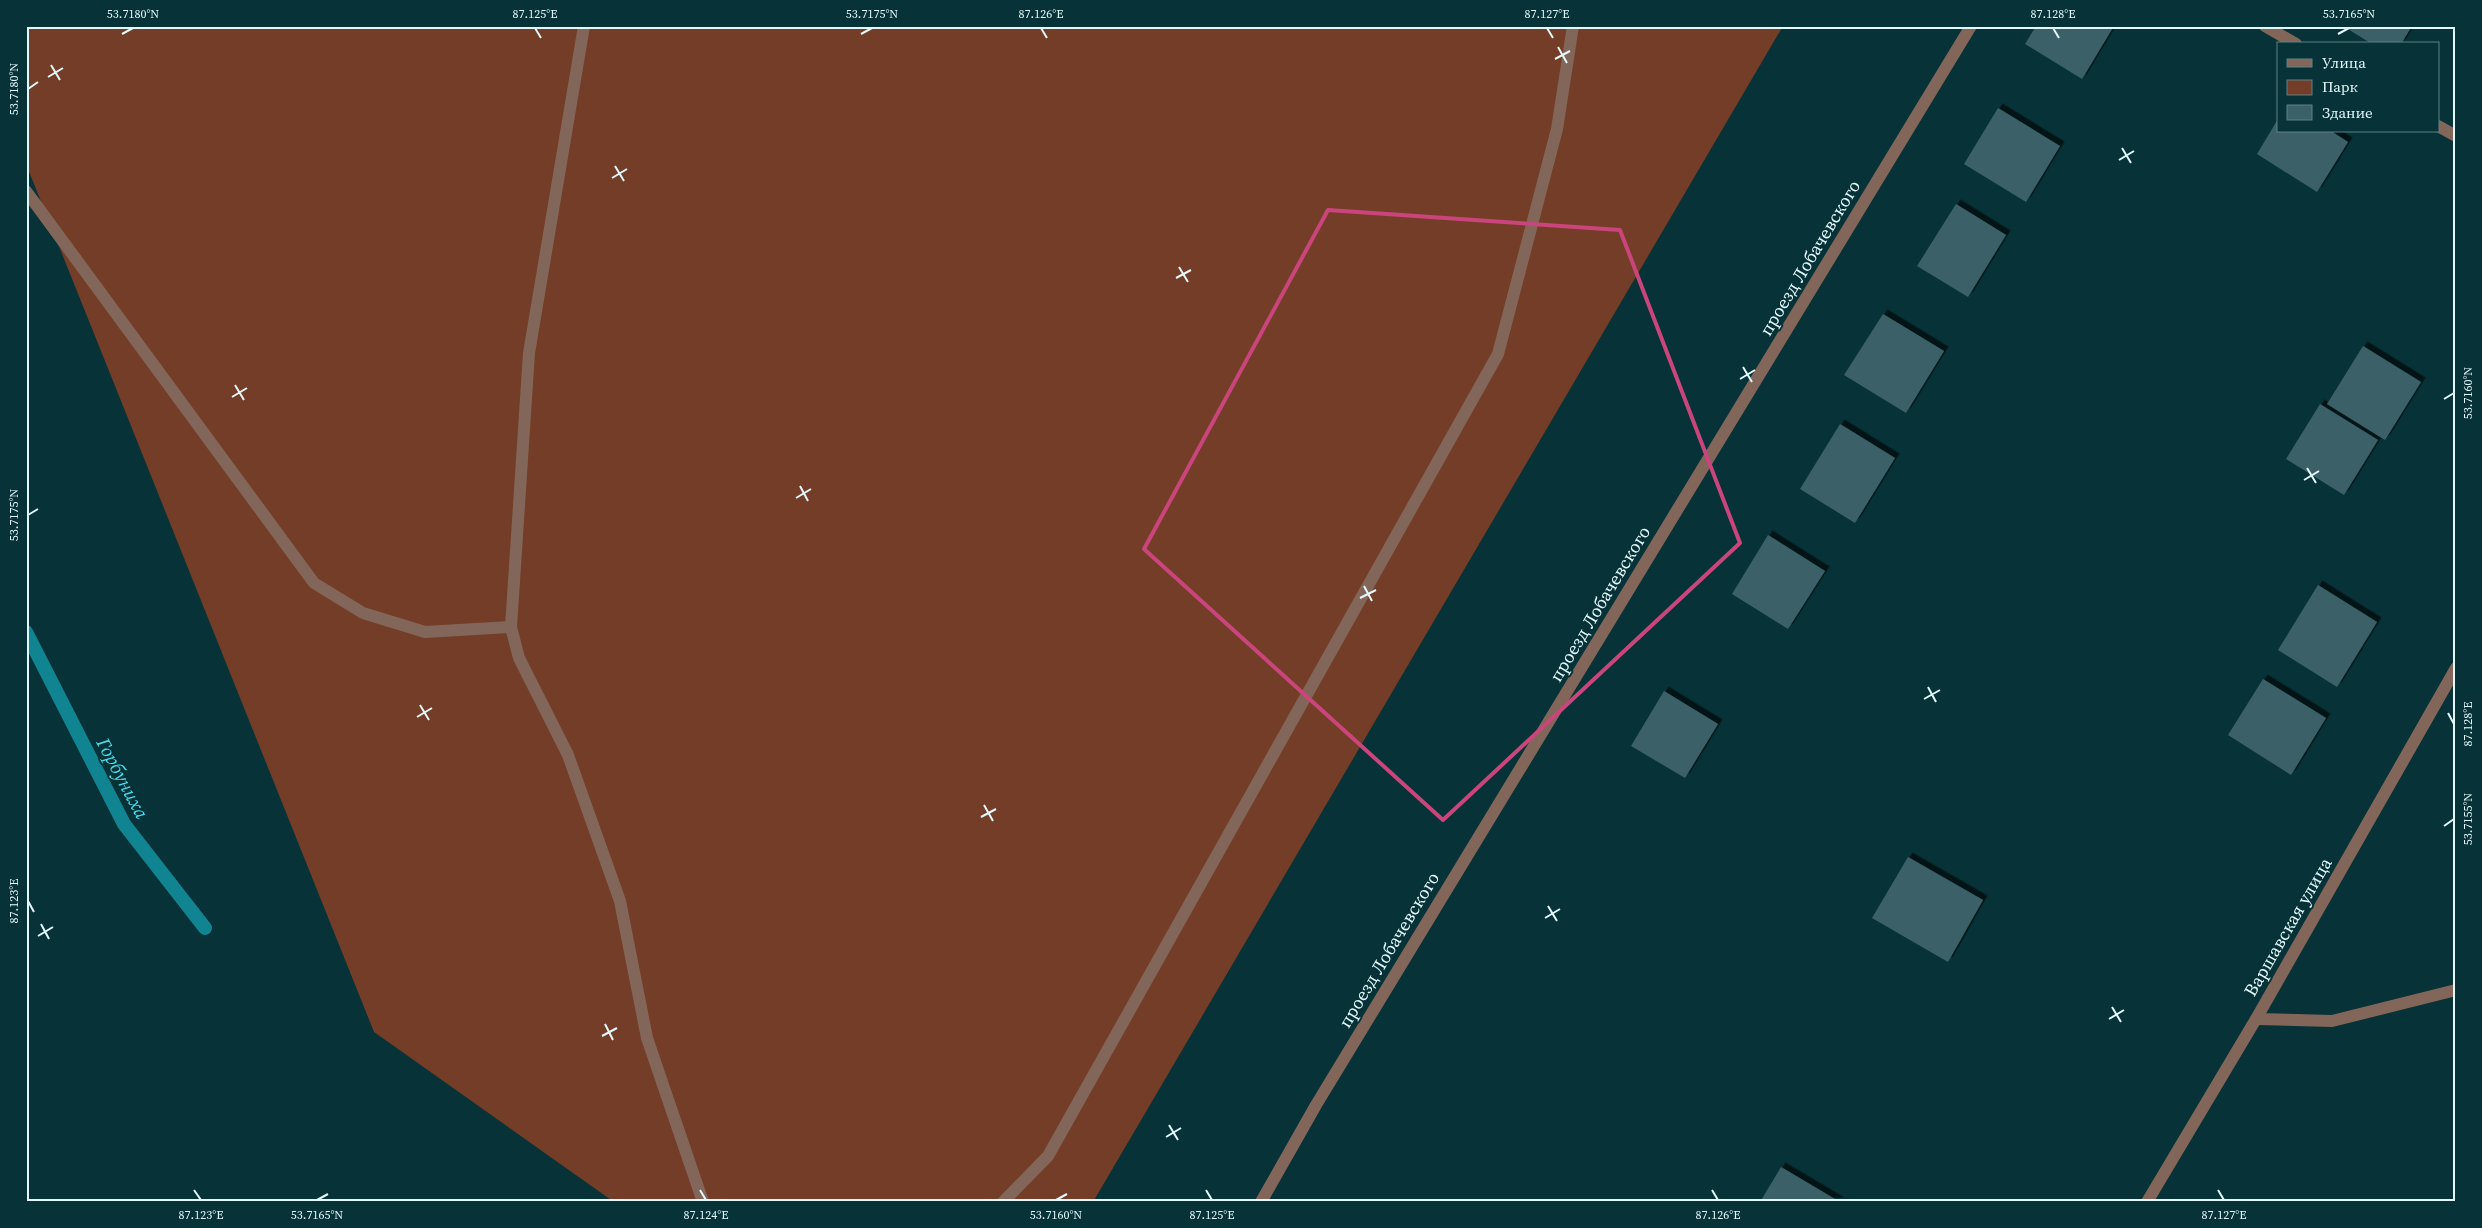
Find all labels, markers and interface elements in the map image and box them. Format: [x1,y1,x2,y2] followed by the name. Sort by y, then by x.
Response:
[107,6,159,22] text: 53.7180°N
[513,6,557,22] text: 87.125°E
[846,6,898,22] text: 53.7175°N
[1019,6,1063,22] text: 87.126°E
[1525,6,1569,22] text: 87.127°E
[2031,6,2075,22] text: 87.128°E
[2323,6,2375,22] text: 53.7165°N
[2277,42,2440,132] legend
[2322,52,2366,73] text: Улица
[6,63,22,115] text: 53.7180°N
[2322,76,2358,97] text: Парк
[2322,102,2373,123] text: Здание
[1753,175,1866,340] street label: проезд Лобачевского
[2460,367,2476,419] text: 53.7160°N
[6,489,22,541] text: 53.7175°N
[1543,521,1656,686] street label: проезд Лобачевского
[2460,702,2476,746] text: 87.128°E
[90,732,155,823] water label: Горбуниха
[2460,793,2476,845] text: 53.7155°N
[2238,852,2338,1001] street label: Варшавская улица
[1332,867,1445,1032] street label: проезд Лобачевского
[6,879,22,923] text: 87.123°E
[179,1207,223,1223] text: 87.123°E
[291,1207,343,1223] text: 53.7165°N
[684,1207,728,1223] text: 87.124°E
[1030,1207,1082,1223] text: 53.7160°N
[1190,1207,1234,1223] text: 87.125°E
[1696,1207,1740,1223] text: 87.126°E
[2202,1207,2246,1223] text: 87.127°E

